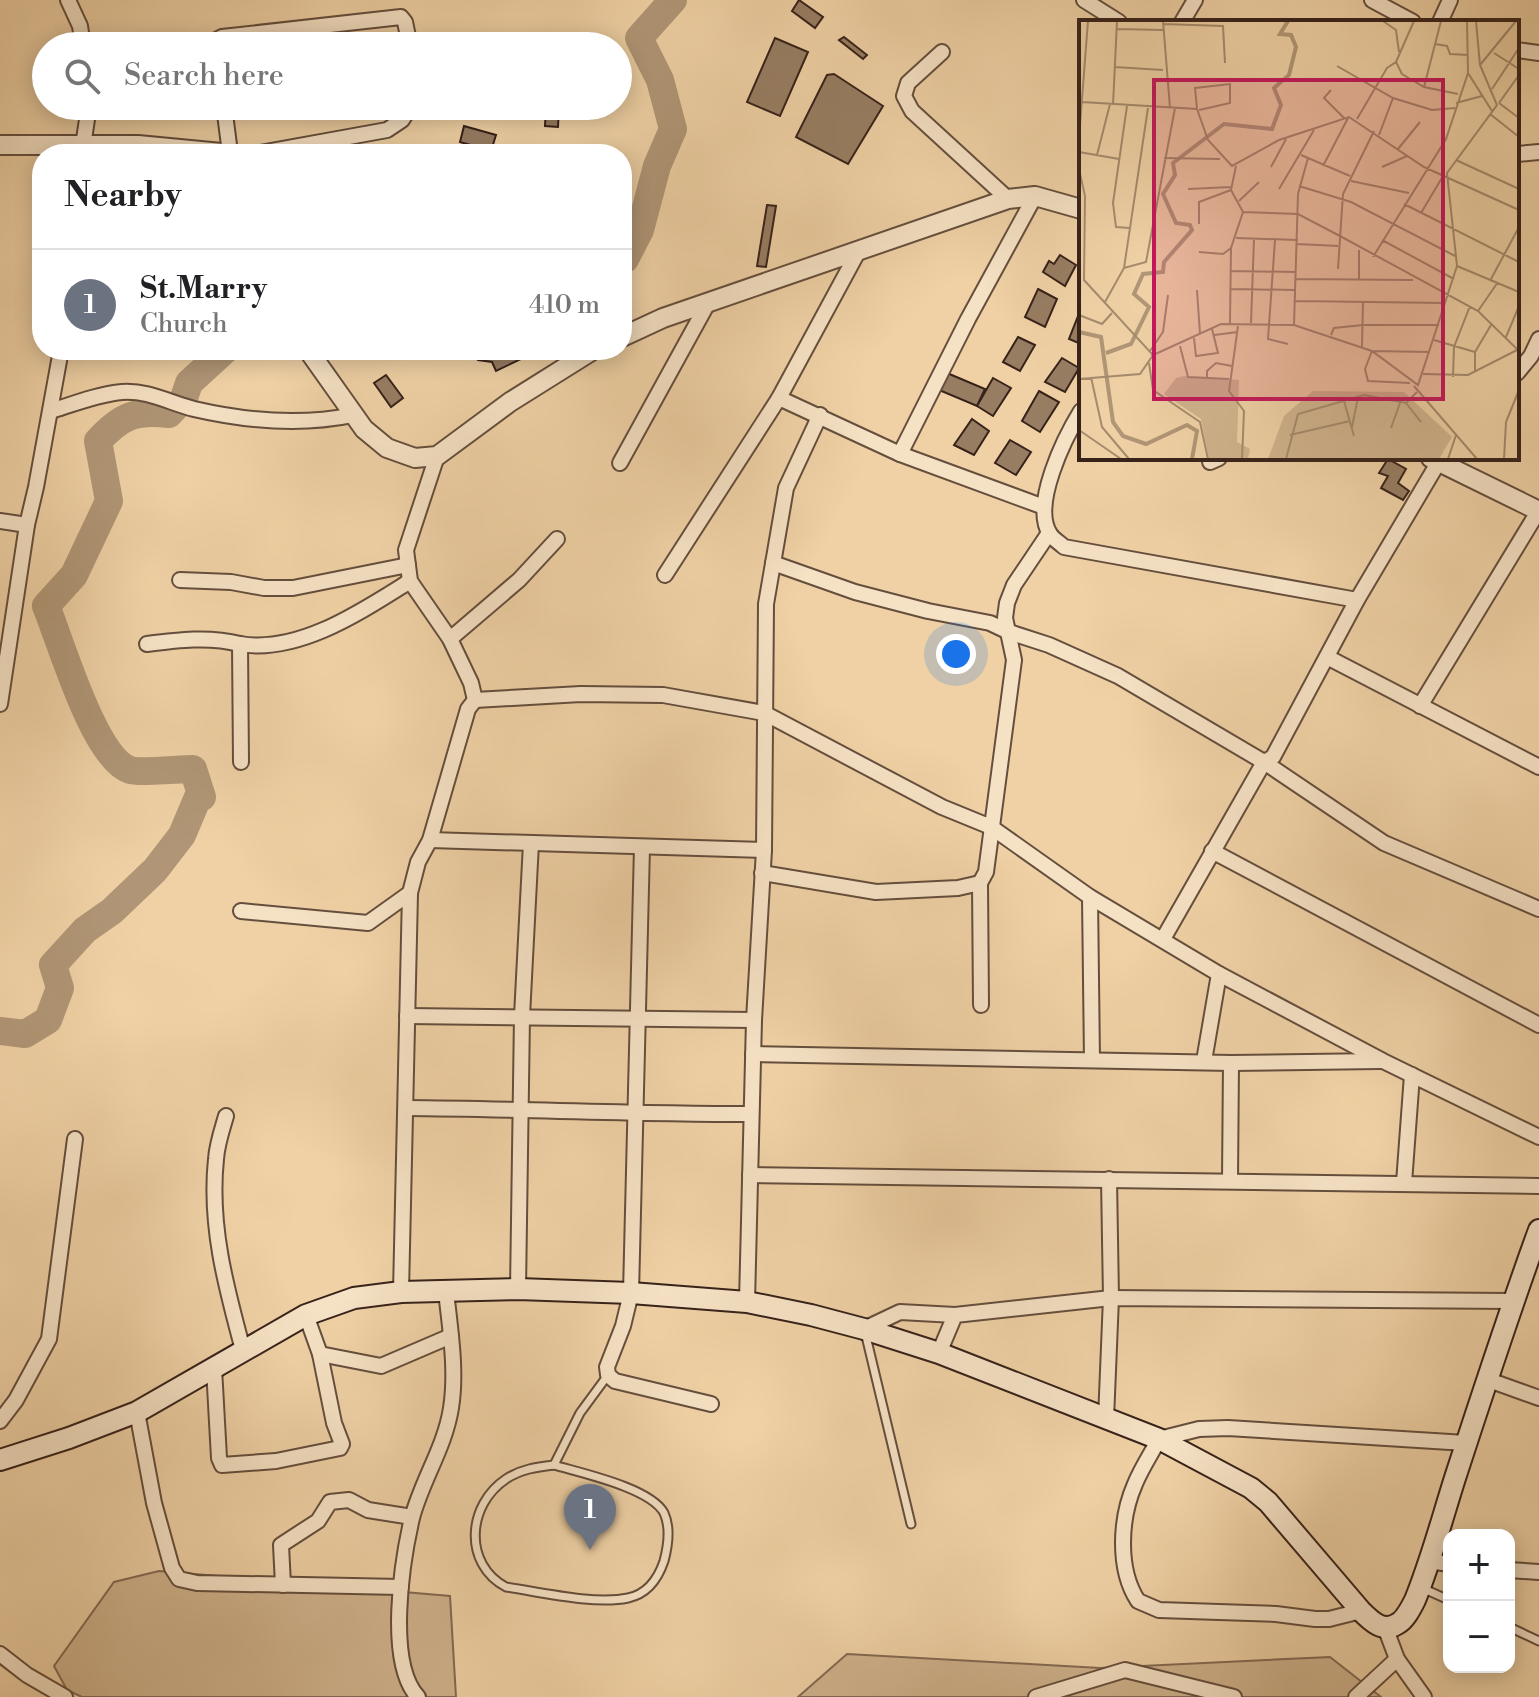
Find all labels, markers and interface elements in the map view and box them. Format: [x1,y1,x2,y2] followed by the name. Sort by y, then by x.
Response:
[1079,20,1519,460] inset map
[32,32,632,120] search box
[60,54,104,98] icon: search
[124,57,284,95] text: Search here
[64,175,182,217] text: Nearby
[140,270,267,308] text: St.Marry
[84,289,96,321] text: 1
[529,289,600,321] text: 410 m
[140,308,228,340] text: Church
[936,634,976,674] your location
[564,1484,616,1550] pin: 1
[1443,1529,1515,1673] map controls
[1443,1529,1515,1601] button: +
[1443,1601,1515,1673] button: −

